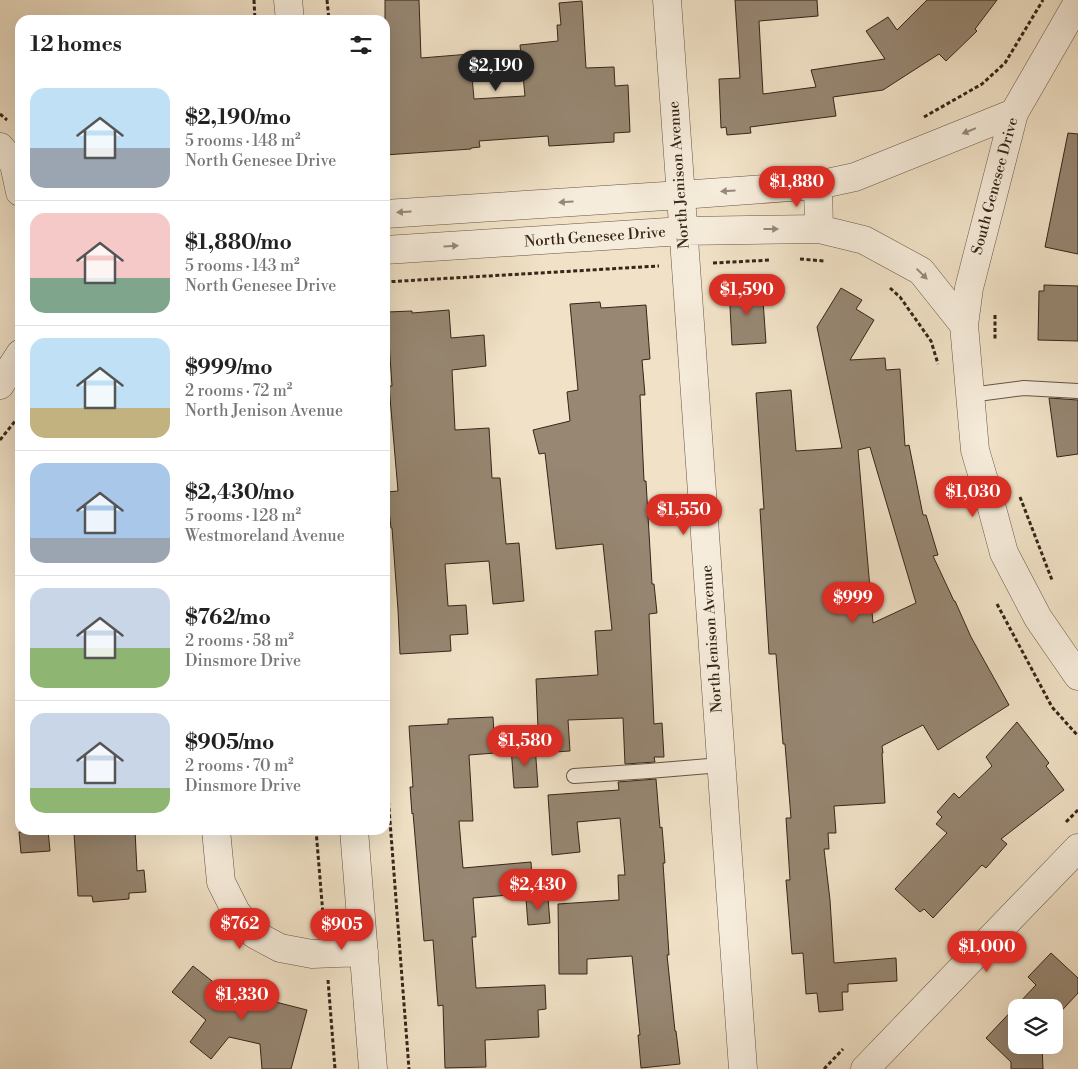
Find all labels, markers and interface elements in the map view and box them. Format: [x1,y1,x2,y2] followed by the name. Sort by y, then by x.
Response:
[347,31,375,59] icon: filters
[30,32,122,58] text: 12 homes
[455,49,537,92] pin: $2,190
[469,56,523,76] text: $2,190
[664,100,694,250] street label: North Jenison Avenue
[185,105,291,131] text: $2,190/mo
[70,108,130,168] icon: home
[968,115,1022,257] street label: South Genesee Drive
[961,128,976,136] one-way arrow
[185,131,301,151] text: 5 rooms · 148 m²
[185,151,336,171] text: North Genesee Drive
[756,166,838,208] pin: $1,880
[770,172,824,192] text: $1,880
[720,188,736,196] one-way arrow
[558,199,574,207] one-way arrow
[396,209,412,217] one-way arrow
[524,223,666,251] street label: North Genesee Drive
[763,225,779,233] one-way arrow
[185,230,292,256] text: $1,880/mo
[70,233,130,293] icon: home
[443,242,459,250] one-way arrow
[185,256,300,276] text: 5 rooms · 143 m²
[916,269,928,280] one-way arrow
[706,274,788,316] pin: $1,590
[185,276,336,296] text: North Genesee Drive
[720,280,774,300] text: $1,590
[185,355,273,381] text: $999/mo
[70,358,130,418] icon: home
[185,381,292,401] text: 2 rooms · 72 m²
[185,401,343,421] text: North Jenison Avenue
[932,476,1014,518] pin: $1,030
[185,480,295,506] text: $2,430/mo
[945,482,1001,502] text: $1,030
[70,483,130,543] icon: home
[643,494,725,536] pin: $1,550
[657,500,711,520] text: $1,550
[185,506,301,526] text: 5 rooms · 128 m²
[185,526,345,546] text: Westmoreland Avenue
[697,564,727,714] street label: North Jenison Avenue
[823,582,883,624] pin: $999
[833,588,873,608] text: $999
[185,605,271,631] text: $762/mo
[70,608,130,668] icon: home
[185,631,294,651] text: 2 rooms · 58 m²
[185,651,301,671] text: Dinsmore Drive
[484,724,566,767] pin: $1,580
[185,730,274,756] text: $905/mo
[498,731,552,751] text: $1,580
[70,733,130,793] icon: home
[185,756,294,776] text: 2 rooms · 70 m²
[185,776,301,796] text: Dinsmore Drive
[497,868,579,911] pin: $2,430
[510,875,566,895] text: $2,430
[210,908,270,950] pin: $762
[312,908,372,951] pin: $905
[221,914,259,934] text: $762
[321,915,363,935] text: $905
[946,930,1028,973] pin: $1,000
[958,937,1016,957] text: $1,000
[201,978,283,1021] pin: $1,330
[215,985,269,1005] text: $1,330
[1008,999,1063,1054] map controls
[1008,999,1063,1054] button: layers

